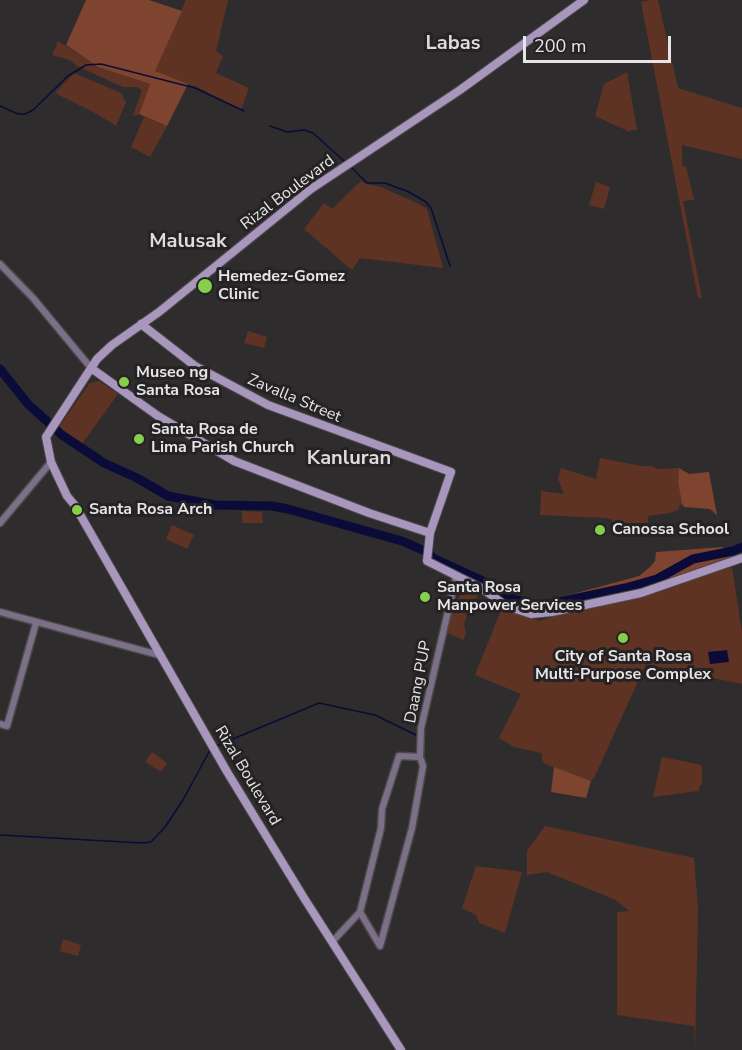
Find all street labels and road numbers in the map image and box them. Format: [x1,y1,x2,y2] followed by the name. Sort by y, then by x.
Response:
[237,152,339,234] street label: Rizal Boulevard
[244,371,344,427] street label: Zavalla Street
[402,639,436,725] street label: Daang PUP
[210,723,284,829] street label: Rizal Boulevard

